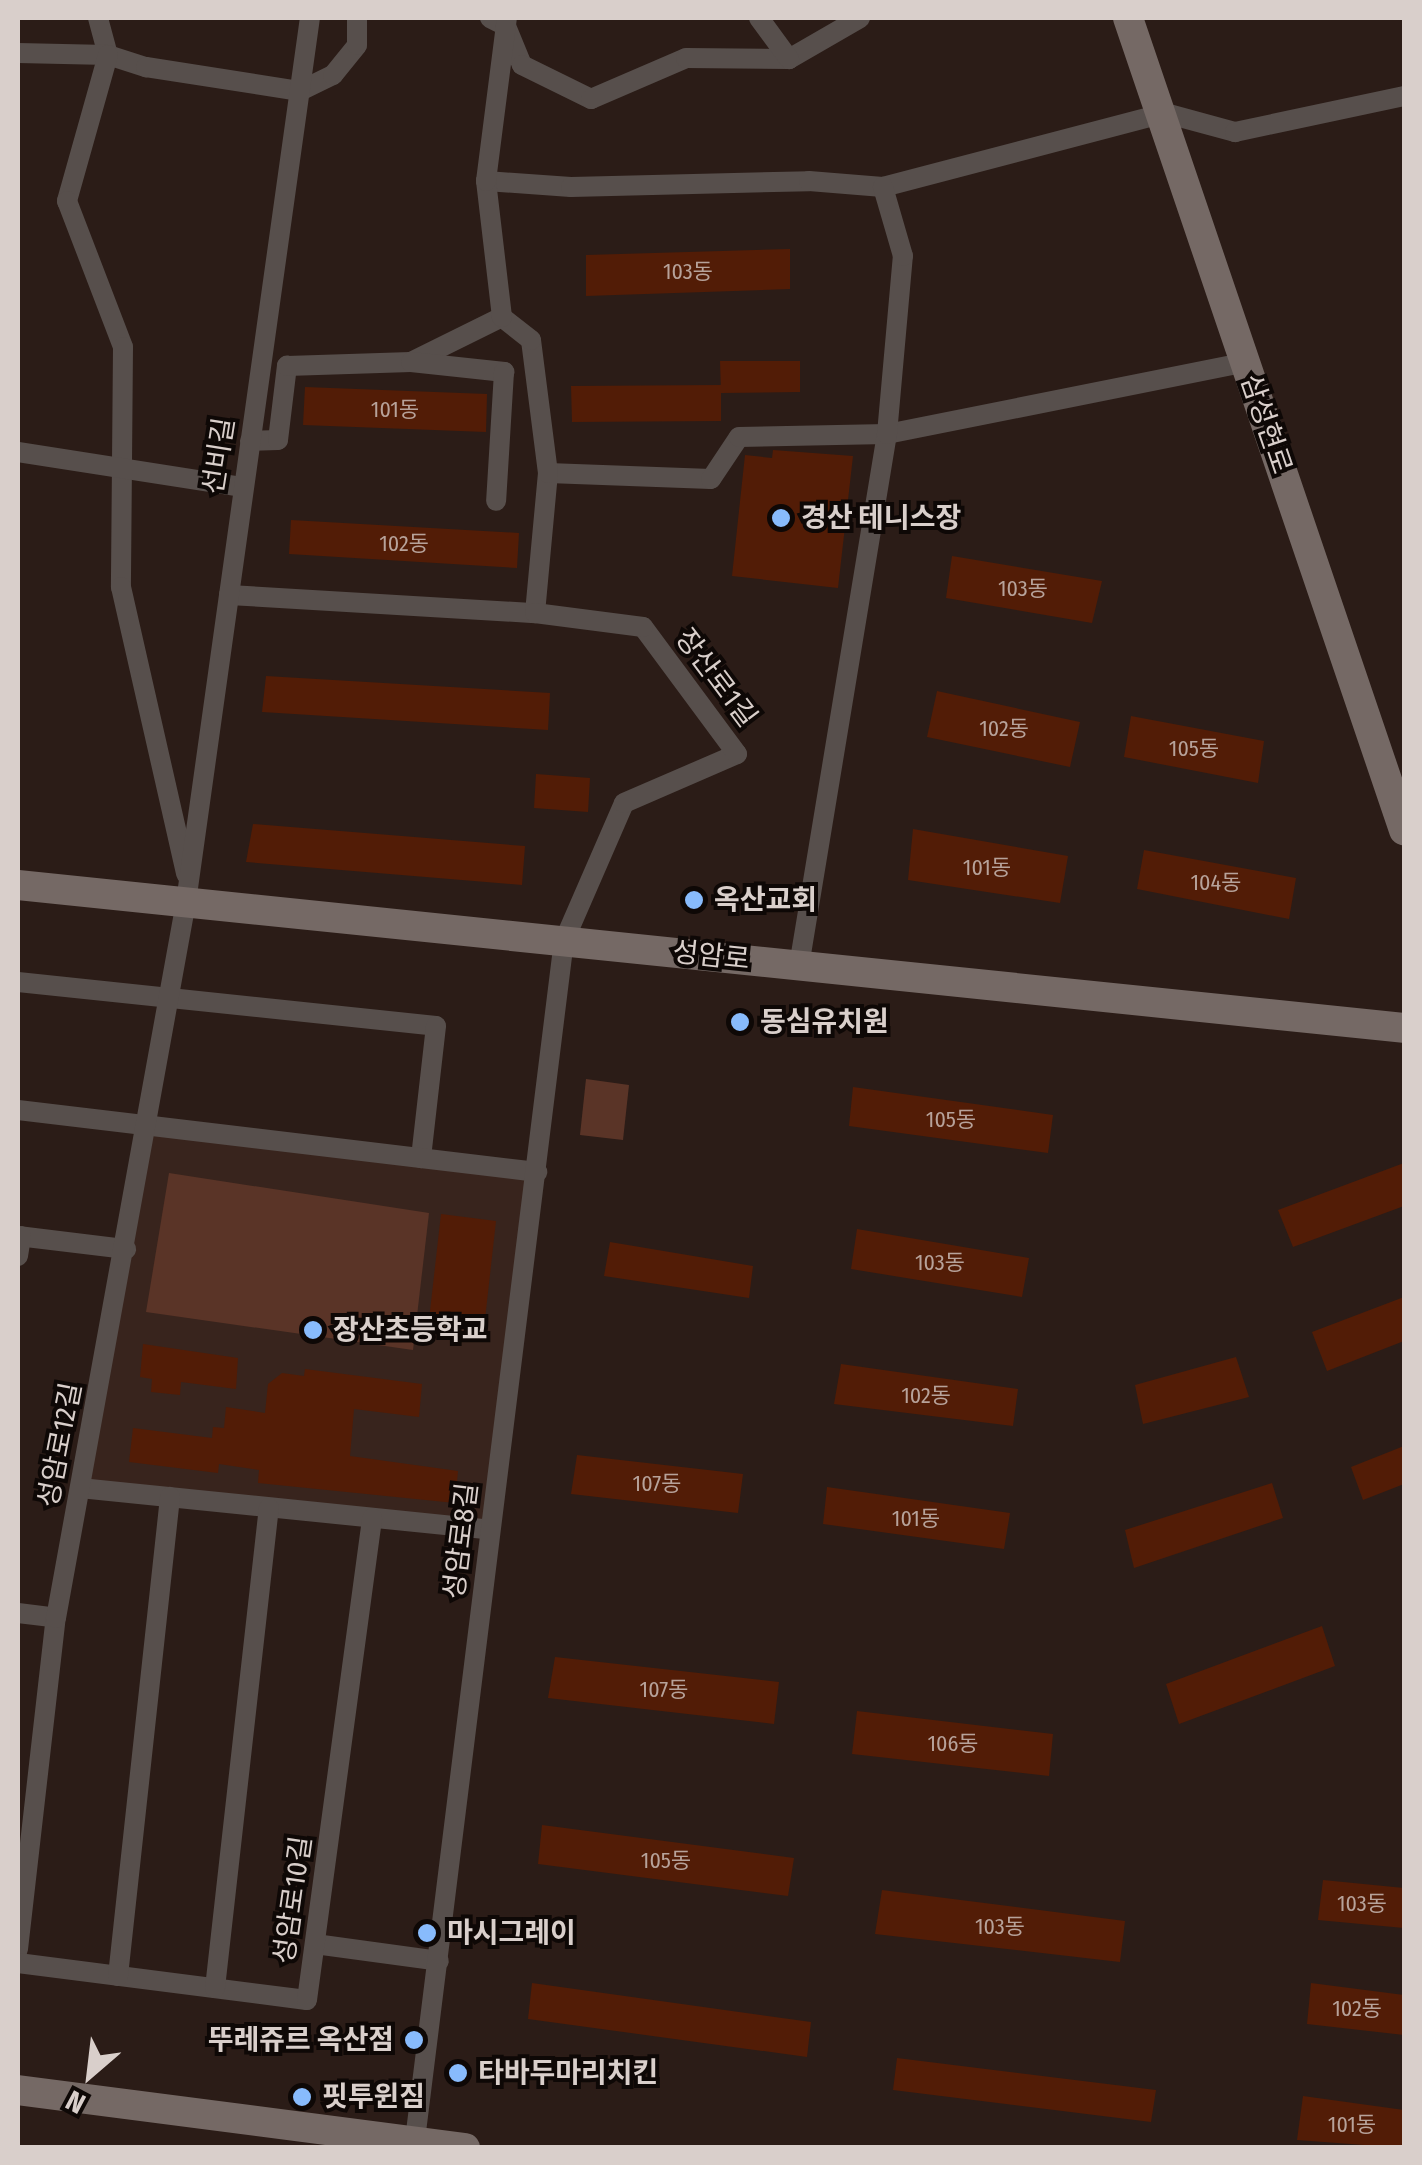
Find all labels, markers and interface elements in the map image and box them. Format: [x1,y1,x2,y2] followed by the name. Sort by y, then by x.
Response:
[663,259,713,285] house number: 103동
[1233,370,1299,478] street label: 삼성현로
[371,397,419,423] house number: 101동
[196,415,242,497] street label: 선비길
[801,501,961,535] place label: 경산 테니스장
[770,507,792,529] marker: 경산 테니스장
[379,531,429,557] house number: 102동
[998,576,1048,602] house number: 103동
[668,622,764,734] street label: 장산로1길
[979,716,1029,742] house number: 102동
[1169,736,1219,762] house number: 105동
[963,855,1011,881] house number: 101동
[1191,870,1241,896] house number: 104동
[714,883,817,917] place label: 옥산교회
[683,889,705,911] marker: 옥산교회
[671,935,751,977] street label: 성암로
[760,1005,889,1039] place label: 동심유치원
[729,1011,751,1033] marker: 동심유치원
[926,1107,976,1133] house number: 105동
[915,1250,965,1276] house number: 103동
[333,1313,488,1347] place label: 장산초등학교
[302,1319,324,1341] marker: 장산초등학교
[31,1380,89,1510] street label: 성암로12길
[901,1383,951,1409] house number: 102동
[633,1471,681,1497] house number: 107동
[437,1481,485,1601] street label: 성암로8길
[892,1506,940,1532] house number: 101동
[640,1677,688,1703] house number: 107동
[927,1731,979,1757] house number: 106동
[267,1834,319,1966] street label: 성암로10길
[641,1848,691,1874] house number: 105동
[1337,1891,1387,1917] house number: 103동
[975,1914,1025,1940] house number: 103동
[447,1916,576,1950] place label: 마시그레이
[416,1922,438,1944] marker: 마시그레이
[1332,1996,1382,2022] house number: 102동
[208,2023,394,2057] place label: 뚜레쥬르 옥산점
[40,2025,140,2125] north arrow
[403,2029,425,2051] marker: 뚜레쥬르 옥산점
[478,2056,658,2090] place label: 타바두마리치킨
[447,2062,469,2084] marker: 타바두마리치킨
[322,2080,425,2114] place label: 핏투윈짐
[61,2083,91,2120] text: N
[291,2086,313,2108] marker: 핏투윈짐
[1328,2112,1376,2138] house number: 101동

